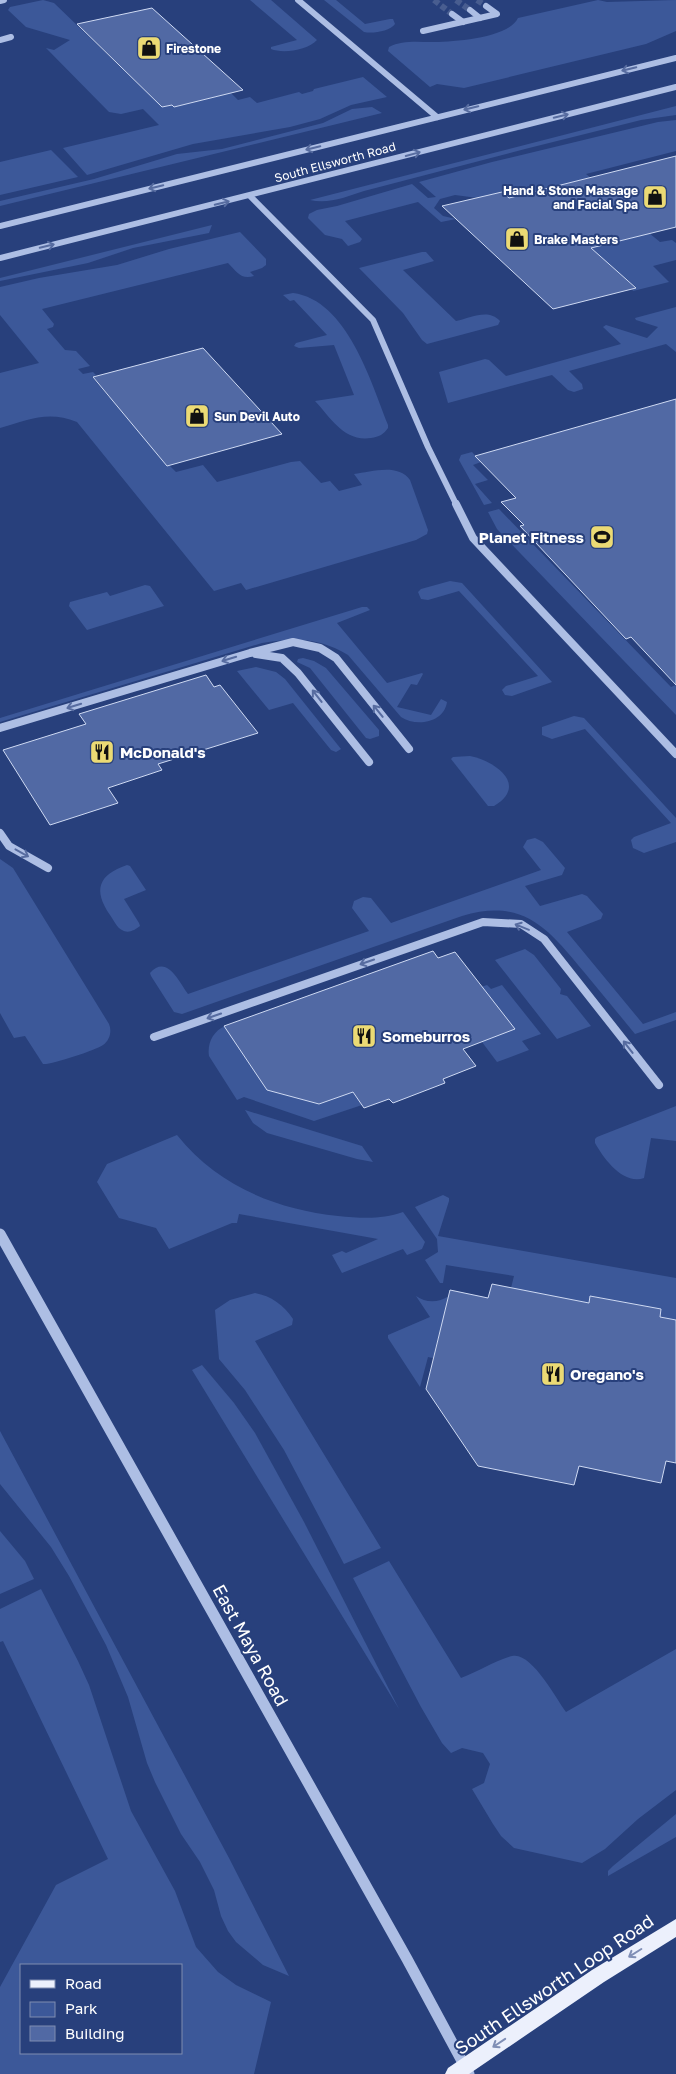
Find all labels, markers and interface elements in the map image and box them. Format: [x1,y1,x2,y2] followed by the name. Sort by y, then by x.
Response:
[136,35,162,61] shop icon: Firestone
[166,41,221,56] place label: Firestone
[621,65,637,74] one-way arrow
[463,104,479,113] one-way arrow
[553,110,569,120] one-way arrow
[273,139,397,185] street label: South Ellsworth Road
[306,144,322,153] one-way arrow
[405,148,421,158] one-way arrow
[148,183,164,192] one-way arrow
[503,183,638,212] place label: Hand & Stone Massage and Facial Spa
[642,184,668,210] shop icon: Hand & Stone Massage and Facial Spa
[213,198,229,207] one-way arrow
[504,226,530,252] shop icon: Brake Masters
[534,232,619,247] place label: Brake Masters
[39,241,55,250] one-way arrow
[184,403,210,429] shop icon: Sun Devil Auto
[214,409,300,424] place label: Sun Devil Auto
[589,524,615,550] sports icon: Planet Fitness
[479,528,584,546] place label: Planet Fitness
[222,654,238,664] one-way arrow
[311,690,322,703] one-way arrow
[66,701,82,711] one-way arrow
[373,705,384,718] one-way arrow
[89,739,115,765] restaurant icon: McDonald's
[120,743,206,761] place label: McDonald's
[14,848,29,858] one-way arrow
[515,922,530,931] one-way arrow
[360,958,376,968] one-way arrow
[207,1012,222,1021] one-way arrow
[351,1023,377,1049] restaurant icon: Someburros
[382,1027,470,1045] place label: Someburros
[623,1041,634,1054] one-way arrow
[540,1361,566,1387] restaurant icon: Oregano's
[570,1365,644,1383] place label: Oregano's
[208,1580,294,1710] street label: East Maya Road
[451,1909,657,2059] street label: South Ellsworth Loop Road
[628,1948,642,1958] one-way arrow
[20,1964,182,2054] legend
[65,1974,102,1992] text: Road
[65,1999,98,2017] text: Park
[65,2024,125,2042] text: Building
[493,2038,507,2048] one-way arrow

